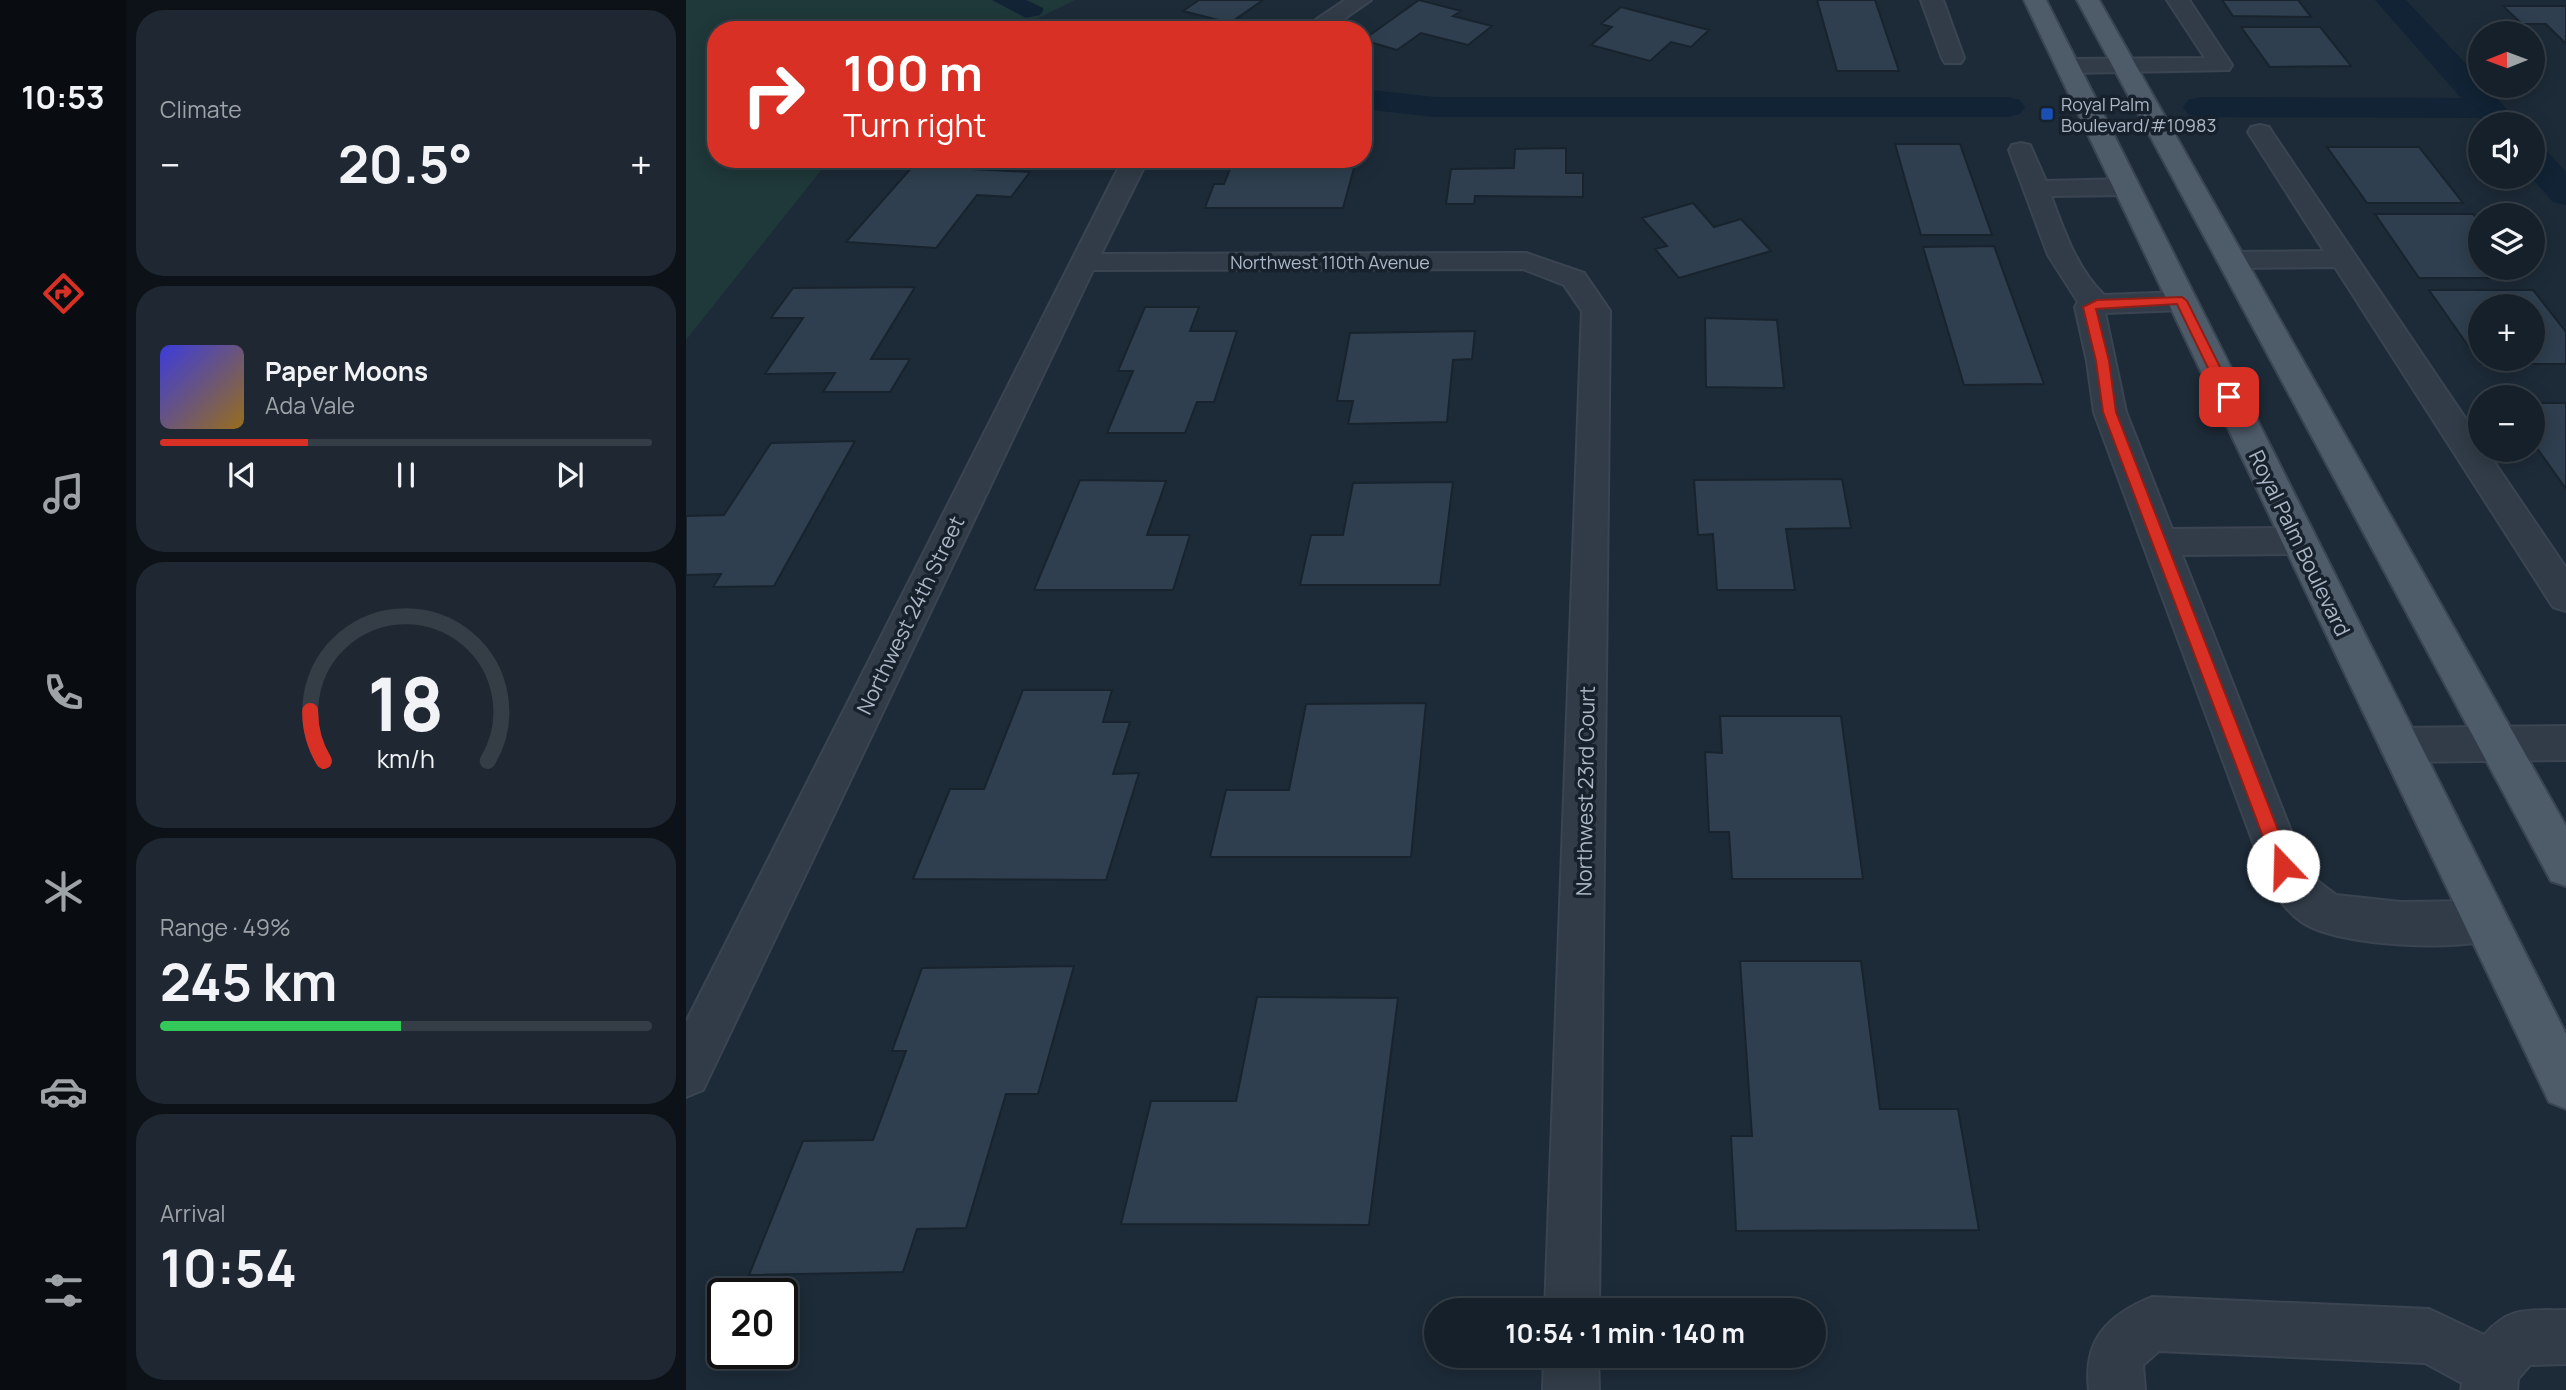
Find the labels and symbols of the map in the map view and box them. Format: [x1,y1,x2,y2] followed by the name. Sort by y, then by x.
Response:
[2468,21,2544,98] north arrow
[2061,92,2216,137] place label: Royal Palm Boulevard/#10983
[2039,106,2055,122] marker: Royal Palm Boulevard/#10983
[1230,250,1430,274] street label: Northwest 110th Avenue
[2199,367,2259,427] pin
[2243,445,2357,641] street label: Royal Palm Boulevard
[850,511,970,719] street label: Northwest 24th Street
[1569,686,1601,896] street label: Northwest 23rd Court
[2246,829,2320,903] position arrow
[707,1278,798,1369] speed limit sign: 20

